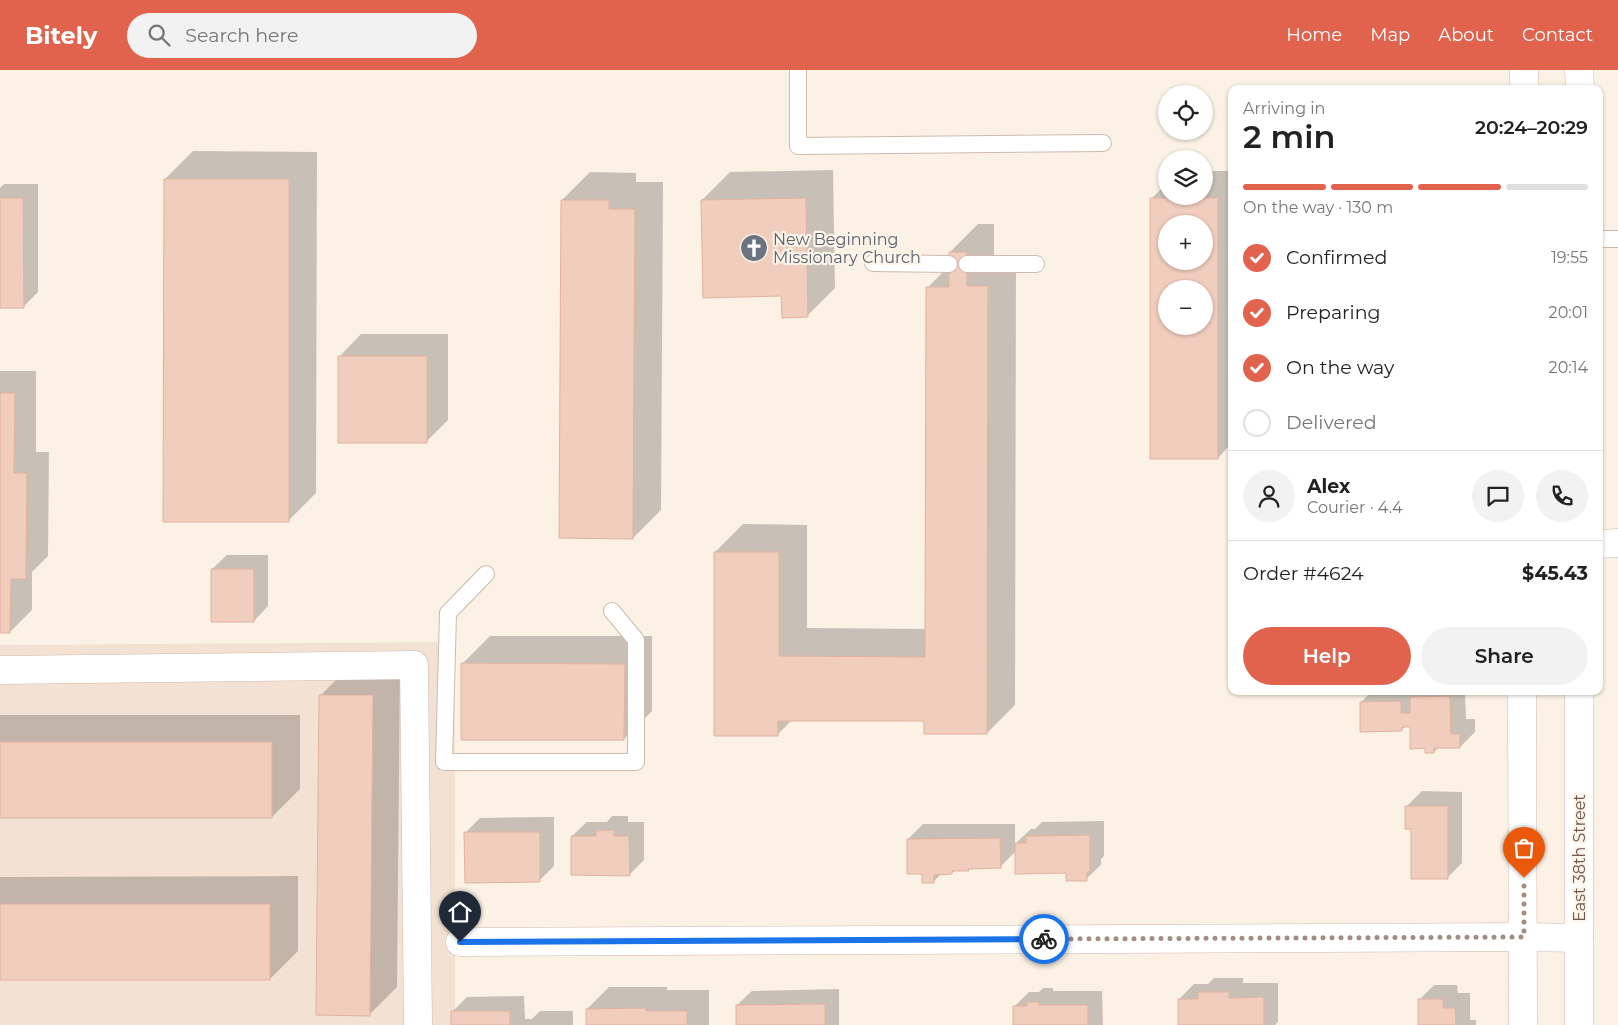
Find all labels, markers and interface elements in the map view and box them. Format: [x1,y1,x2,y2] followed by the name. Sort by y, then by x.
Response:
[127,13,477,58] search box
[25,21,97,50] text: Bitely
[145,21,173,49] icon: search
[185,24,298,47] text: Search here
[1286,24,1342,46] text: Home
[1370,24,1410,46] text: Map
[1438,24,1494,46] text: About
[1522,24,1593,46] text: Contact
[1158,85,1213,335] map controls
[1158,85,1213,140] button: locate
[1243,99,1325,118] text: Arriving in
[1475,116,1588,139] text: 20:24–20:29
[1243,117,1335,156] text: 2 min
[1158,150,1213,205] button: layers
[1243,198,1393,217] text: On the way · 130 m
[1158,215,1213,270] button: +
[773,230,921,267] place label: New Beginning Missionary Church
[739,233,769,263] church icon: New Beginning Missionary Church
[1243,244,1271,272] icon: check
[1286,246,1387,269] text: Confirmed
[1551,248,1588,267] text: 19:55
[1158,280,1213,335] button: −
[1243,299,1271,327] icon: check
[1286,301,1381,324] text: Preparing
[1549,303,1588,322] text: 20:01
[1243,354,1271,382] icon: check
[1286,356,1394,379] text: On the way
[1549,358,1588,377] text: 20:14
[1286,411,1377,434] text: Delivered
[1243,470,1295,522] button: person
[1472,470,1524,522] button: chat
[1536,470,1588,522] button: phone
[1307,475,1350,498] text: Alex
[1307,498,1403,517] text: Courier · 4.4
[1243,562,1364,585] text: Order #4624
[1522,562,1588,585] text: $45.43
[1243,627,1411,685] button: Help
[1421,627,1588,685] button: Share
[1570,794,1589,922] street label: East 38th Street
[1503,827,1545,878] pin
[1510,834,1538,862] icon: bag
[439,891,481,942] pin
[446,898,474,926] icon: home
[1019,914,1069,964] courier
[1030,925,1058,953] icon: bike

